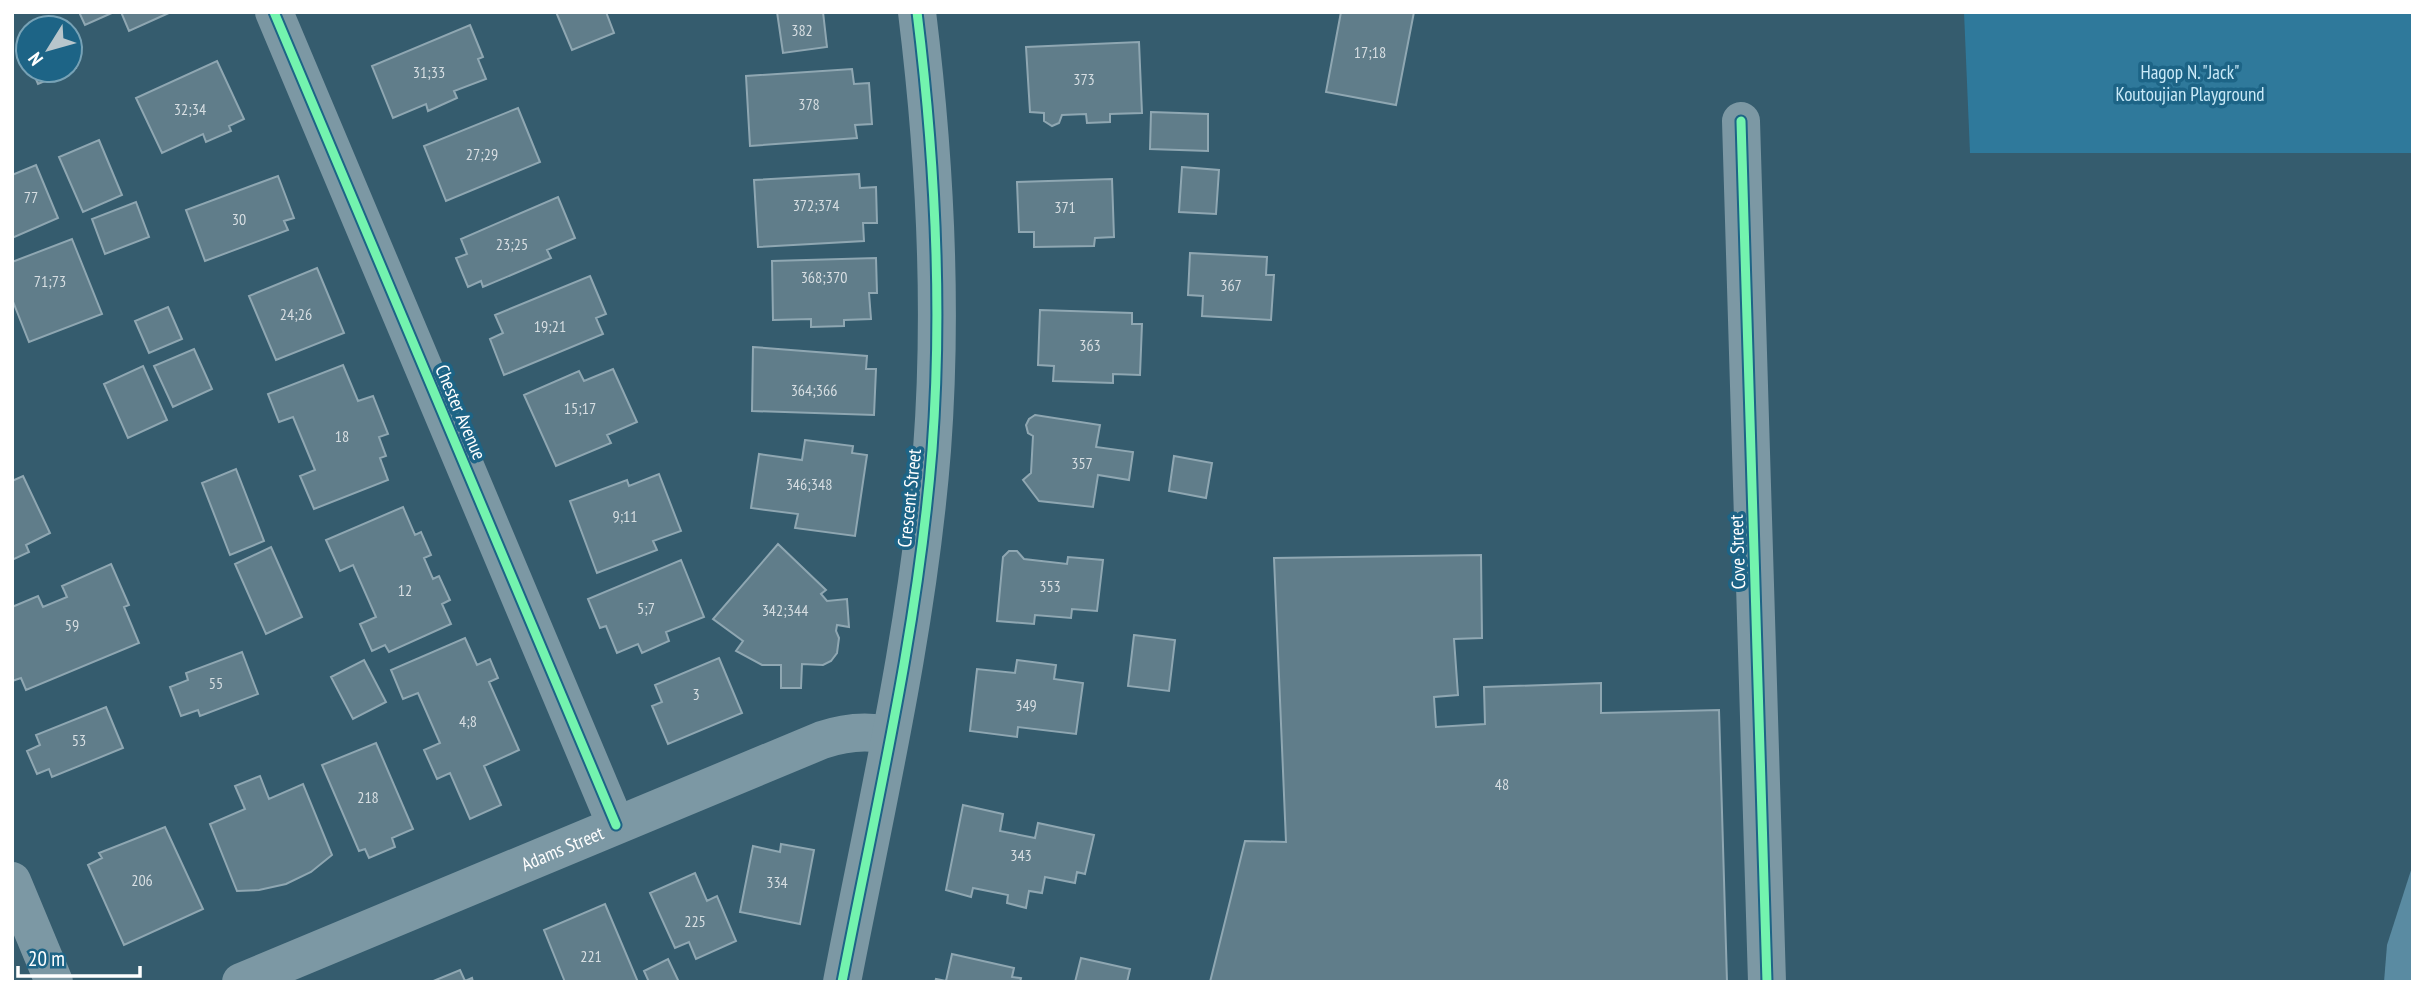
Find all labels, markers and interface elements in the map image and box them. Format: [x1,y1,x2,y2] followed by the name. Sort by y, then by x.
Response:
[14,14,84,84] north arrow
[791,20,813,40] house number: 382
[1354,42,1386,62] house number: 17;18
[23,48,48,71] text: N
[2116,60,2264,106] park label: Hagop N. "Jack" Koutoujian Playground
[413,62,445,82] house number: 31;33
[1073,69,1095,89] house number: 373
[798,94,820,114] house number: 378
[174,99,206,119] house number: 32;34
[466,144,498,164] house number: 27;29
[24,187,38,207] house number: 77
[793,195,839,215] house number: 372;374
[1054,197,1076,217] house number: 371
[232,209,246,229] house number: 30
[496,234,528,254] house number: 23;25
[801,267,847,287] house number: 368;370
[34,271,66,291] house number: 71;73
[1220,275,1242,295] house number: 367
[280,304,312,324] house number: 24;26
[534,316,566,336] house number: 19;21
[1079,335,1101,355] house number: 363
[430,361,492,463] street label: Chester Avenue
[791,380,837,400] house number: 364;366
[564,398,596,418] house number: 15;17
[335,426,349,446] house number: 18
[892,447,926,549] street label: Crescent Street
[1071,453,1093,473] house number: 357
[786,474,832,494] house number: 346;348
[612,506,638,526] house number: 9;11
[1724,513,1750,590] street label: Cove Street
[1039,576,1061,596] house number: 353
[398,580,412,600] house number: 12
[637,598,655,618] house number: 5;7
[762,600,808,620] house number: 342;344
[65,615,79,635] house number: 59
[209,673,223,693] house number: 55
[692,684,700,704] house number: 3
[1015,695,1037,715] house number: 349
[459,711,477,731] house number: 4;8
[72,730,86,750] house number: 53
[1495,774,1509,794] house number: 48
[357,787,379,807] house number: 218
[517,820,608,876] street label: Adams Street
[1010,845,1032,865] house number: 343
[131,870,153,890] house number: 206
[766,872,788,892] house number: 334
[684,911,706,931] house number: 225
[18,934,140,978] scale bar
[28,945,65,972] text: 20 m
[580,946,602,966] house number: 221

